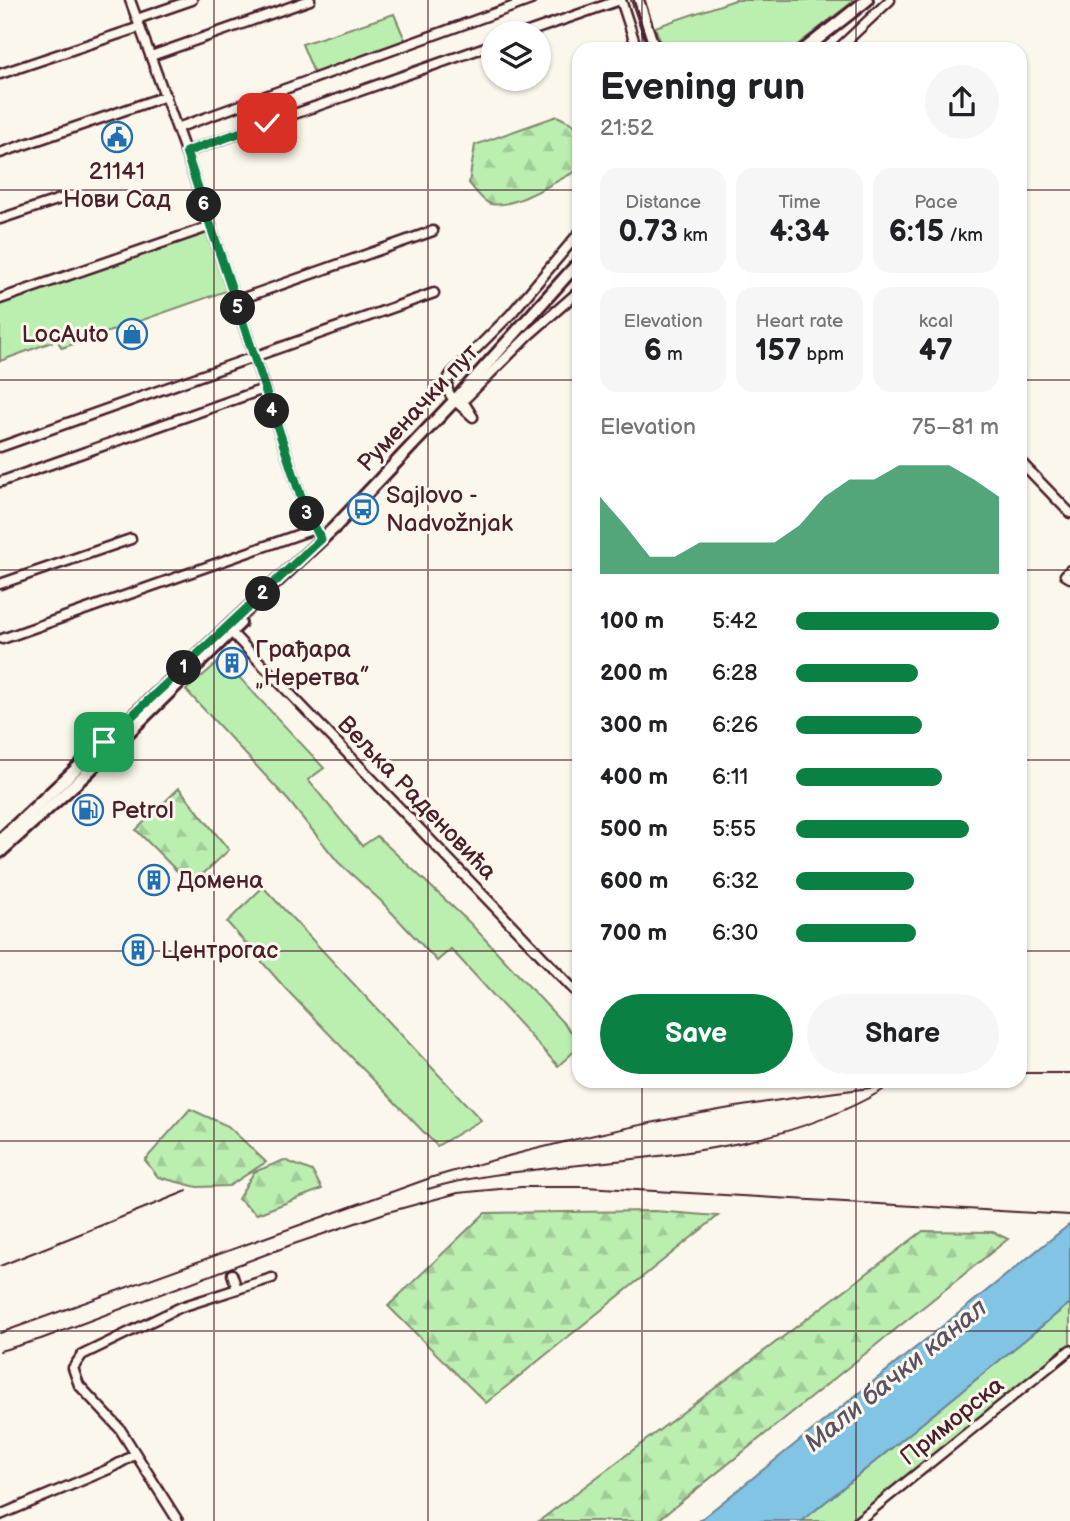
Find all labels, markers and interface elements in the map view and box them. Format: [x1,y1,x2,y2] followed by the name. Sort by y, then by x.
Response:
[481,21,551,91] map controls
[481,21,551,91] button: layers
[600,65,805,110] text: Evening run
[925,65,999,139] button: share
[237,93,297,153] pin
[248,104,286,142] icon: check
[600,114,654,142] text: 21:52
[100,120,134,154] public building icon: 21141 Нови Сад
[63,157,171,214] place label: 21141 Нови Сад
[186,188,222,222] pin: 6
[625,191,701,214] text: Distance
[778,191,821,214] text: Time
[914,191,957,214] text: Pace
[198,193,209,216] text: 6
[618,214,678,250] text: 0.73
[769,214,830,250] text: 4:34
[889,214,944,250] text: 6:15
[678,224,708,247] text: km
[944,224,983,247] text: /km
[220,290,256,326] pin: 5
[232,296,243,319] text: 5
[624,310,703,333] text: Elevation
[756,310,843,333] text: Heart rate
[919,310,953,333] text: kcal
[115,317,149,351] shop icon: LocAuto
[21,320,109,349] place label: LocAuto
[644,333,662,369] text: 6
[755,333,801,369] text: 157
[919,333,953,369] text: 47
[351,338,485,478] street label: Руменачки пут
[662,343,683,366] text: m
[801,343,844,366] text: bpm
[254,394,290,428] pin: 4
[266,399,277,422] text: 4
[600,413,696,441] text: Elevation
[912,413,999,441] text: 75–81 m
[386,481,513,538] place label: Sajlovo - Nadvožnjak
[346,492,380,526] bus stop icon: Sajlovo - Nadvožnjak
[290,496,324,532] pin: 3
[301,502,312,525] text: 3
[246,576,280,612] pin: 2
[257,582,268,605] text: 2
[600,607,664,635] text: 100 m
[712,607,757,635] text: 5:42
[255,635,370,692] place label: Грађара „Неретва”
[215,646,249,680] building icon: Грађара „Неретва”
[166,650,202,686] pin: 1
[180,656,188,679] text: 1
[600,659,668,687] text: 200 m
[712,659,758,687] text: 6:28
[331,710,503,886] street label: Вељка Раденовића
[600,711,668,739] text: 300 m
[712,711,758,739] text: 6:26
[74,712,134,772] pin
[85,723,123,761] icon: arrive
[600,763,668,791] text: 400 m
[712,763,749,791] text: 6:11
[71,793,105,827] fuel station icon: Petrol
[111,796,174,825] place label: Petrol
[600,815,668,843] text: 500 m
[712,815,756,843] text: 5:55
[137,863,171,897] building icon: Домена
[177,866,263,895] place label: Домена
[600,867,668,895] text: 600 m
[712,867,758,895] text: 6:32
[600,919,667,947] text: 700 m
[712,919,758,947] text: 6:30
[121,933,155,967] building icon: Центрогас
[161,936,279,965] place label: Центрогас
[600,994,793,1074] button: Save
[807,994,999,1074] button: Share
[798,1293,994,1459] water label: Мали бачки канал
[894,1370,1010,1472] street label: Приморска

